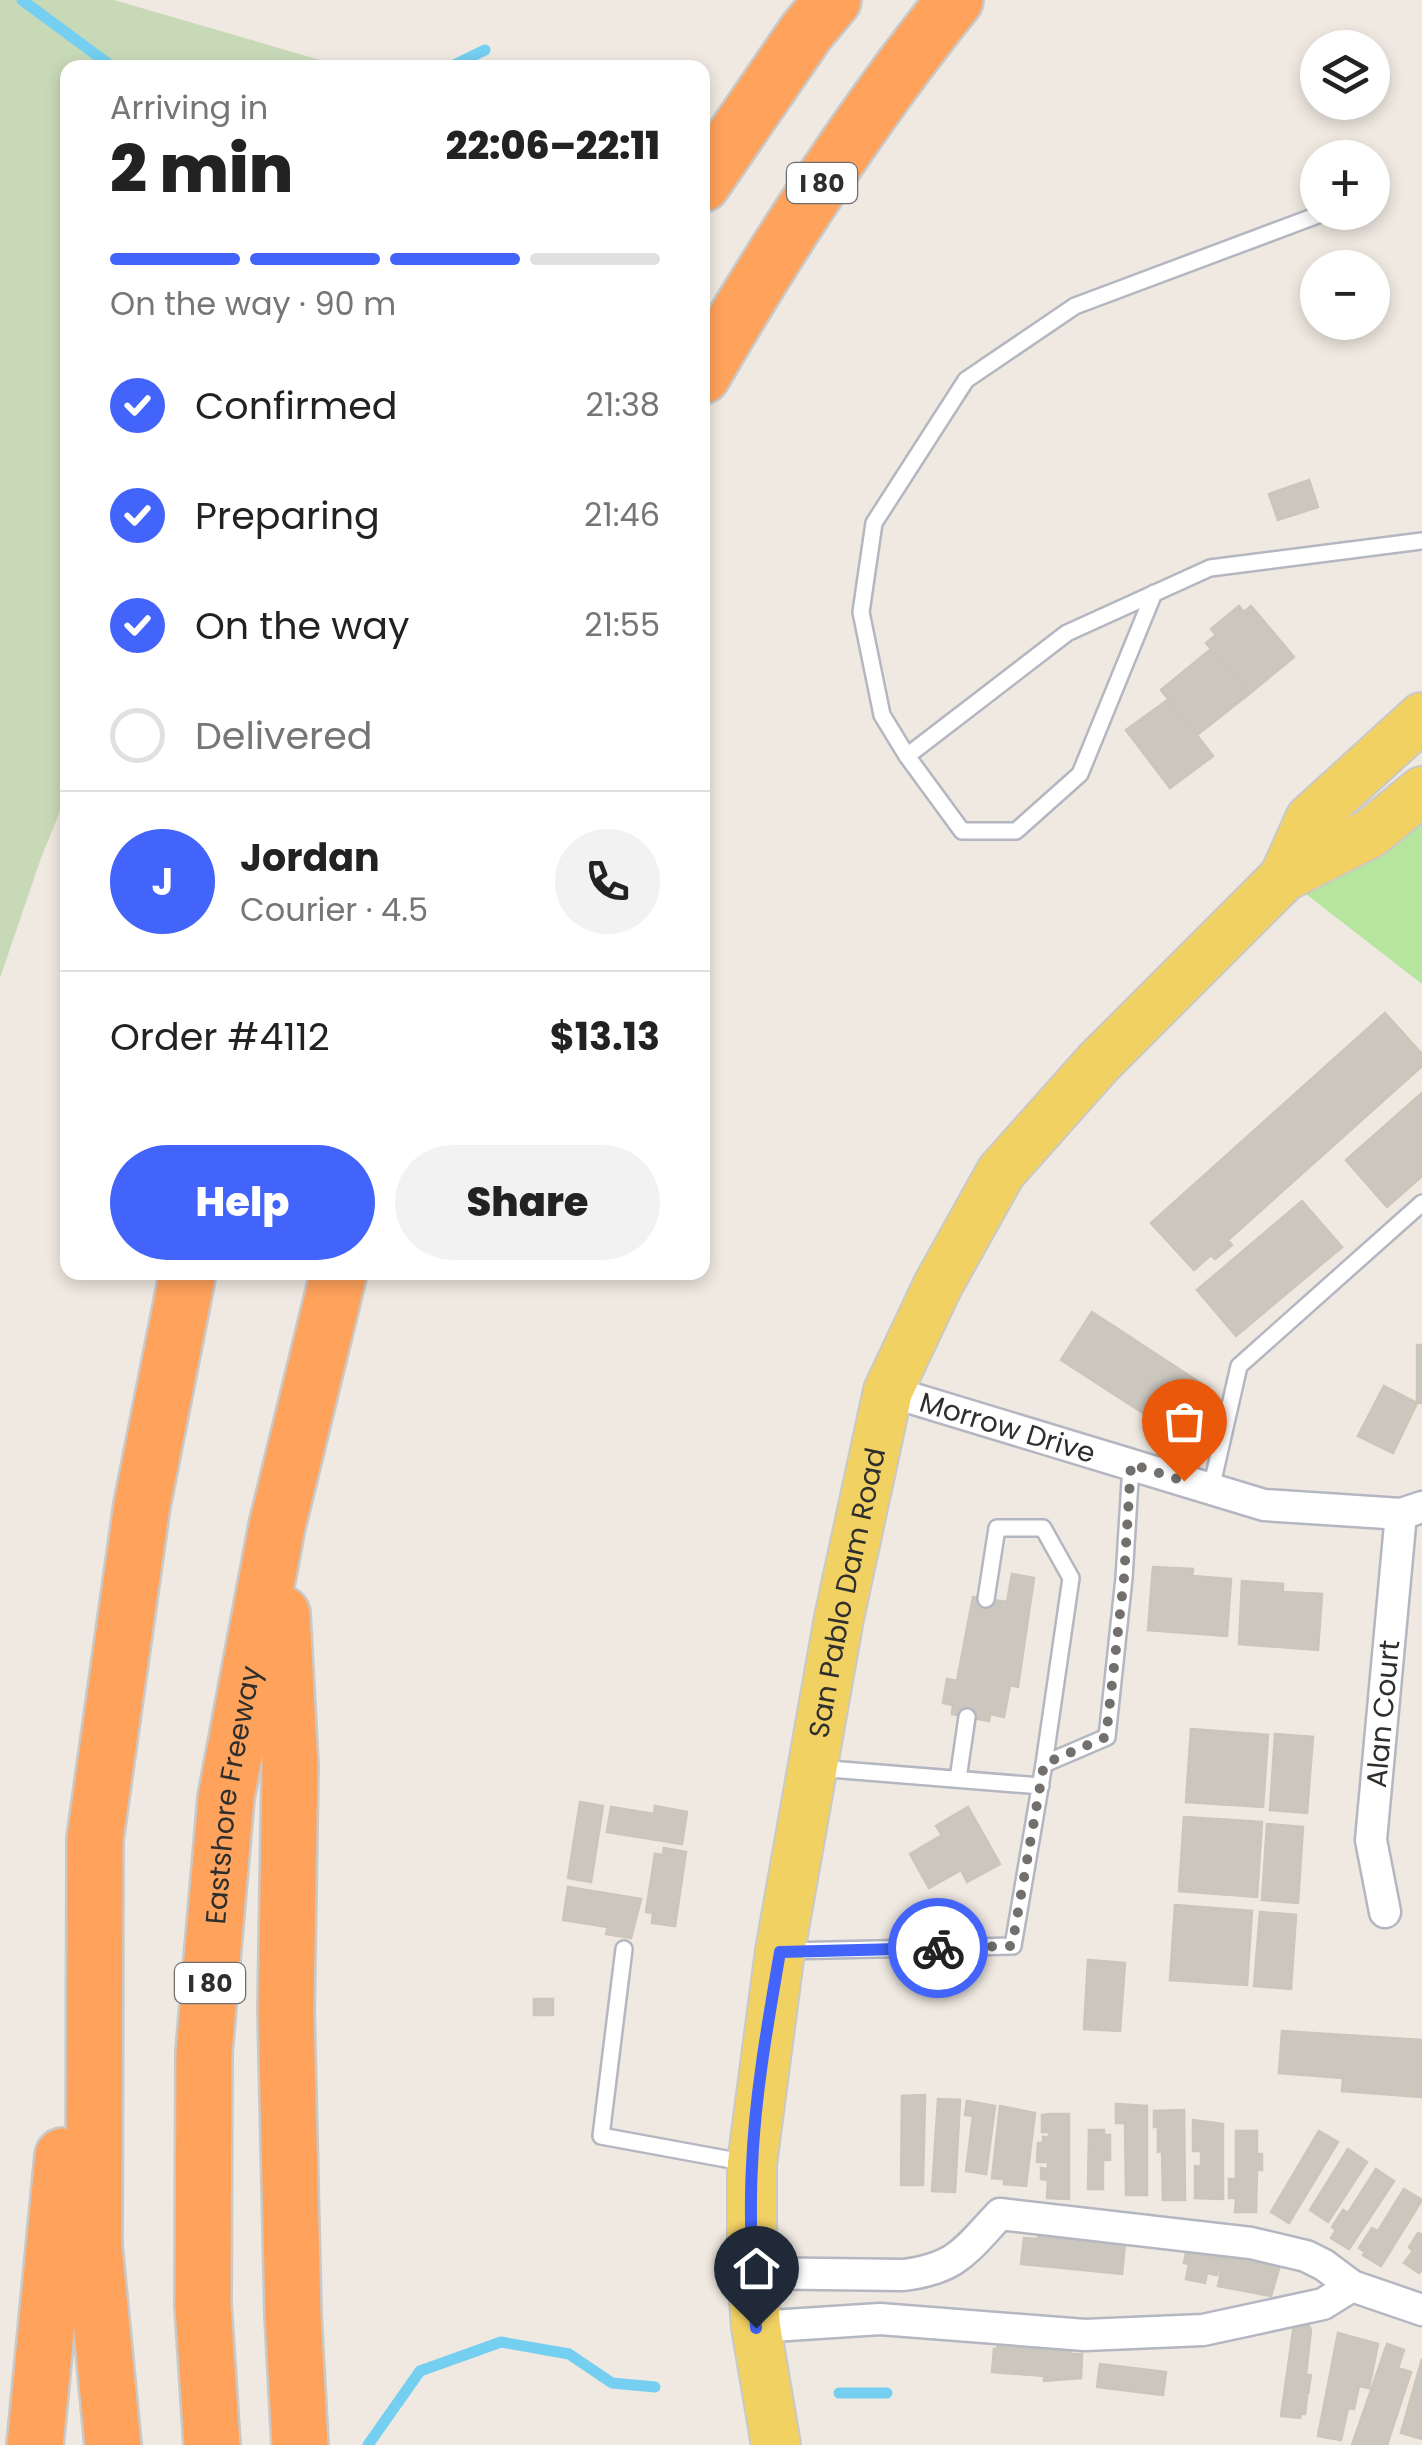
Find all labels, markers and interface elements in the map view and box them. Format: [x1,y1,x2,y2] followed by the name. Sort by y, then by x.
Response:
[1300,30,1390,340] map controls
[1300,30,1390,120] button: layers
[110,85,268,130] text: Arriving in
[446,119,660,172] text: 22:06–22:11
[110,124,293,215] text: 2 min
[1300,140,1390,230] button: +
[787,163,857,203] road number: I 80
[1300,250,1390,340] button: −
[110,281,396,326] text: On the way · 90 m
[110,378,165,433] icon: check
[195,379,397,432] text: Confirmed
[586,382,660,427] text: 21:38
[110,488,165,543] icon: check
[195,489,380,542] text: Preparing
[584,492,660,537] text: 21:46
[110,598,165,653] icon: check
[195,599,409,652] text: On the way
[584,602,660,647] text: 21:55
[195,709,372,762] text: Delivered
[555,829,660,934] button: phone
[240,831,380,884] text: Jordan
[152,855,173,908] text: J
[240,887,428,932] text: Courier · 4.5
[110,1010,330,1063] text: Order #4112
[550,1010,660,1063] text: $13.13
[110,1145,375,1260] button: Help
[395,1145,660,1260] button: Share
[1142,1379,1227,1482] pin
[915,1382,1100,1472] street label: Morrow Drive
[1157,1394,1212,1449] icon: bag
[799,1444,895,1741] street label: San Pablo Dam Road
[1356,1638,1409,1789] street label: Alan Court
[196,1662,270,1926] street label: Eastshore Freeway
[888,1898,988,1998] courier
[911,1921,966,1976] icon: bike
[175,1963,245,2003] road number: I 80
[714,2226,799,2329] pin
[729,2241,784,2296] icon: home

